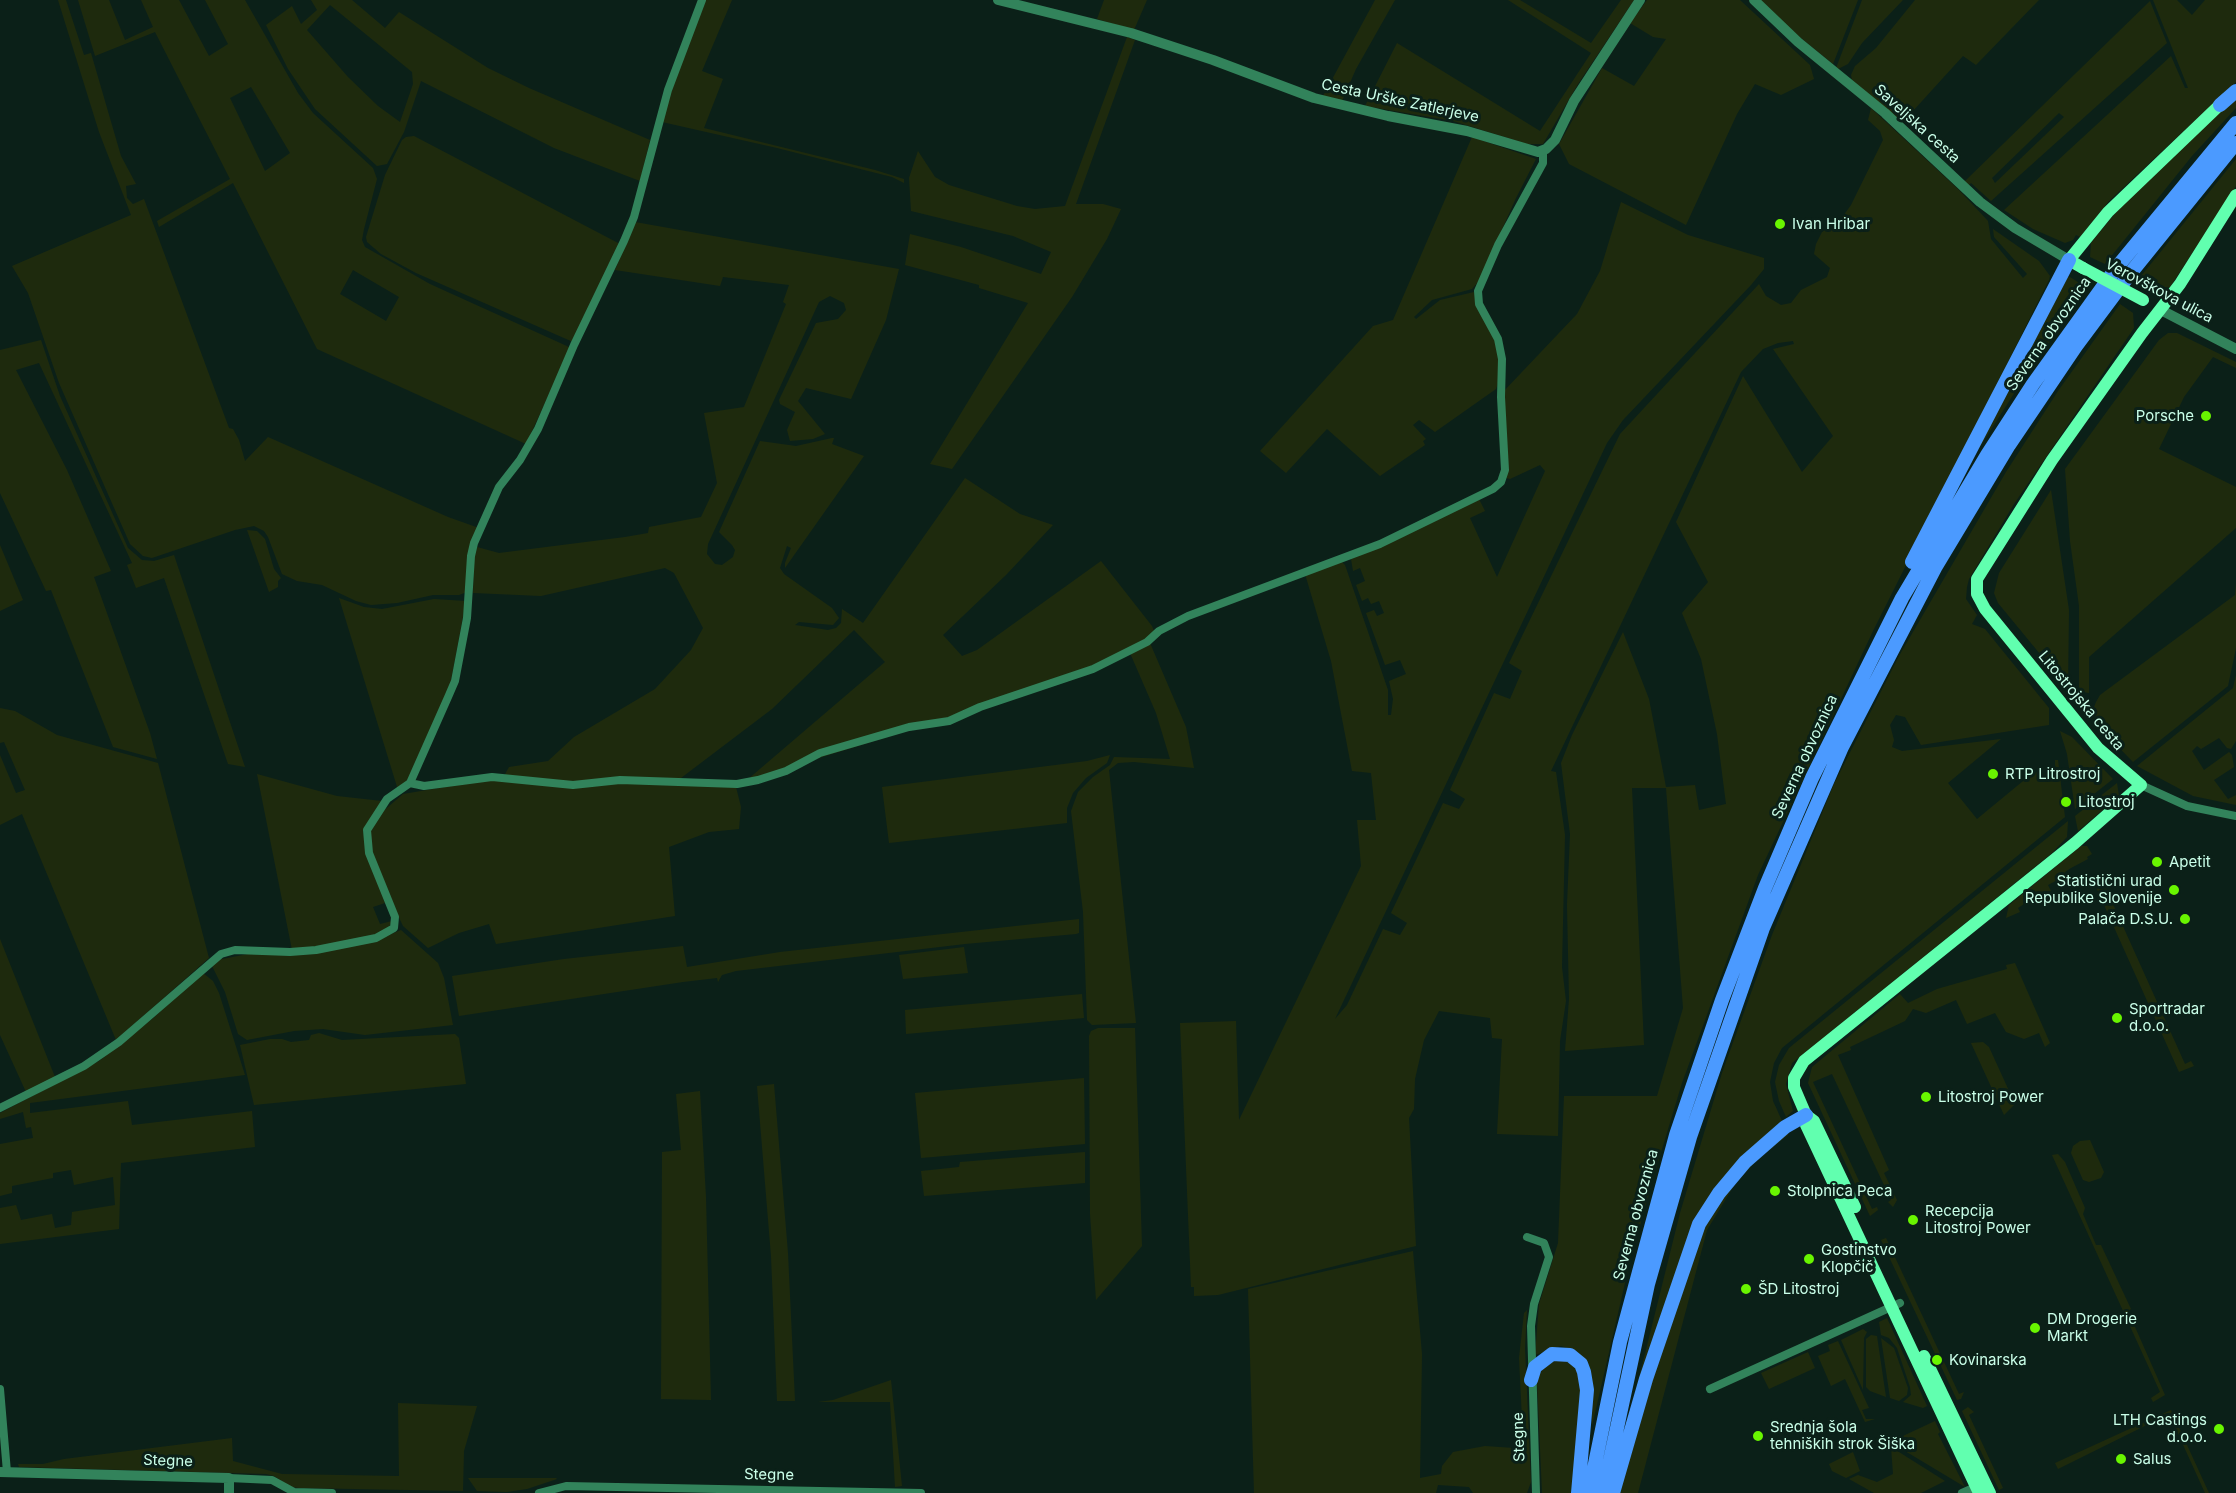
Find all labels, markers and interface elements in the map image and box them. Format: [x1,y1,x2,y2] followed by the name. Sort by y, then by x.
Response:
[1319,75,1481,127] street label: Cesta Urške Zatlerjeve
[1870,81,1964,167] street label: Saveljska cesta
[1792,215,1870,233] place label: Ivan Hribar
[1773,217,1787,231] marker: Ivan Hribar
[2102,255,2216,327] street label: Verovškova ulica
[2003,274,2095,394] street label: Severna obvoznica
[2136,407,2194,425] place label: Porsche
[2199,409,2213,423] marker: Porsche
[2034,648,2128,754] street label: Litostrojska cesta
[1768,692,1842,822] street label: Severna obvoznica
[2005,765,2100,783] place label: RTP Litrostroj
[1986,767,2000,781] marker: RTP Litrostroj
[2078,793,2135,811] place label: Litostroj
[2059,795,2073,809] marker: Litostroj
[2169,853,2211,871] place label: Apetit
[2150,855,2164,869] marker: Apetit
[2025,872,2162,907] place label: Statistični urad Republike Slovenije
[2167,883,2181,897] marker: Statistični urad Republike Slovenije
[2078,910,2173,928] place label: Palača D.S.U.
[2178,912,2192,926] marker: Palača D.S.U.
[2129,1000,2205,1035] place label: Sportradar d.o.o.
[2110,1011,2124,1025] marker: Sportradar d.o.o.
[1938,1088,2044,1106] place label: Litostroj Power
[1919,1090,1933,1104] marker: Litostroj Power
[1610,1147,1662,1283] street label: Severna obvoznica
[1787,1182,1892,1200] place label: Stolpnica Peca
[1768,1184,1782,1198] marker: Stolpnica Peca
[1925,1202,2031,1237] place label: Recepcija Litostroj Power
[1906,1213,1920,1227] marker: Recepcija Litostroj Power
[1821,1241,1897,1276] place label: Gostinstvo Klopčič
[1802,1252,1816,1266] marker: Gostinstvo Klopčič
[1758,1280,1839,1298] place label: ŠD Litostroj
[1739,1282,1753,1296] marker: ŠD Litostroj
[2047,1310,2137,1345] place label: DM Drogerie Markt
[2028,1321,2042,1335] marker: DM Drogerie Markt
[1949,1351,2027,1369] place label: Kovinarska
[1930,1353,1944,1367] marker: Kovinarska
[2113,1411,2207,1446] place label: LTH Castings d.o.o.
[1509,1412,1529,1462] street label: Stegne
[1770,1418,1915,1453] place label: Srednja šola tehniških strok Šiška
[2212,1422,2226,1436] marker: LTH Castings d.o.o.
[1751,1429,1765,1443] marker: Srednja šola tehniških strok Šiška
[2133,1450,2171,1468] place label: Salus
[143,1451,193,1471] street label: Stegne
[2114,1452,2128,1466] marker: Salus
[744,1466,794,1484] street label: Stegne

